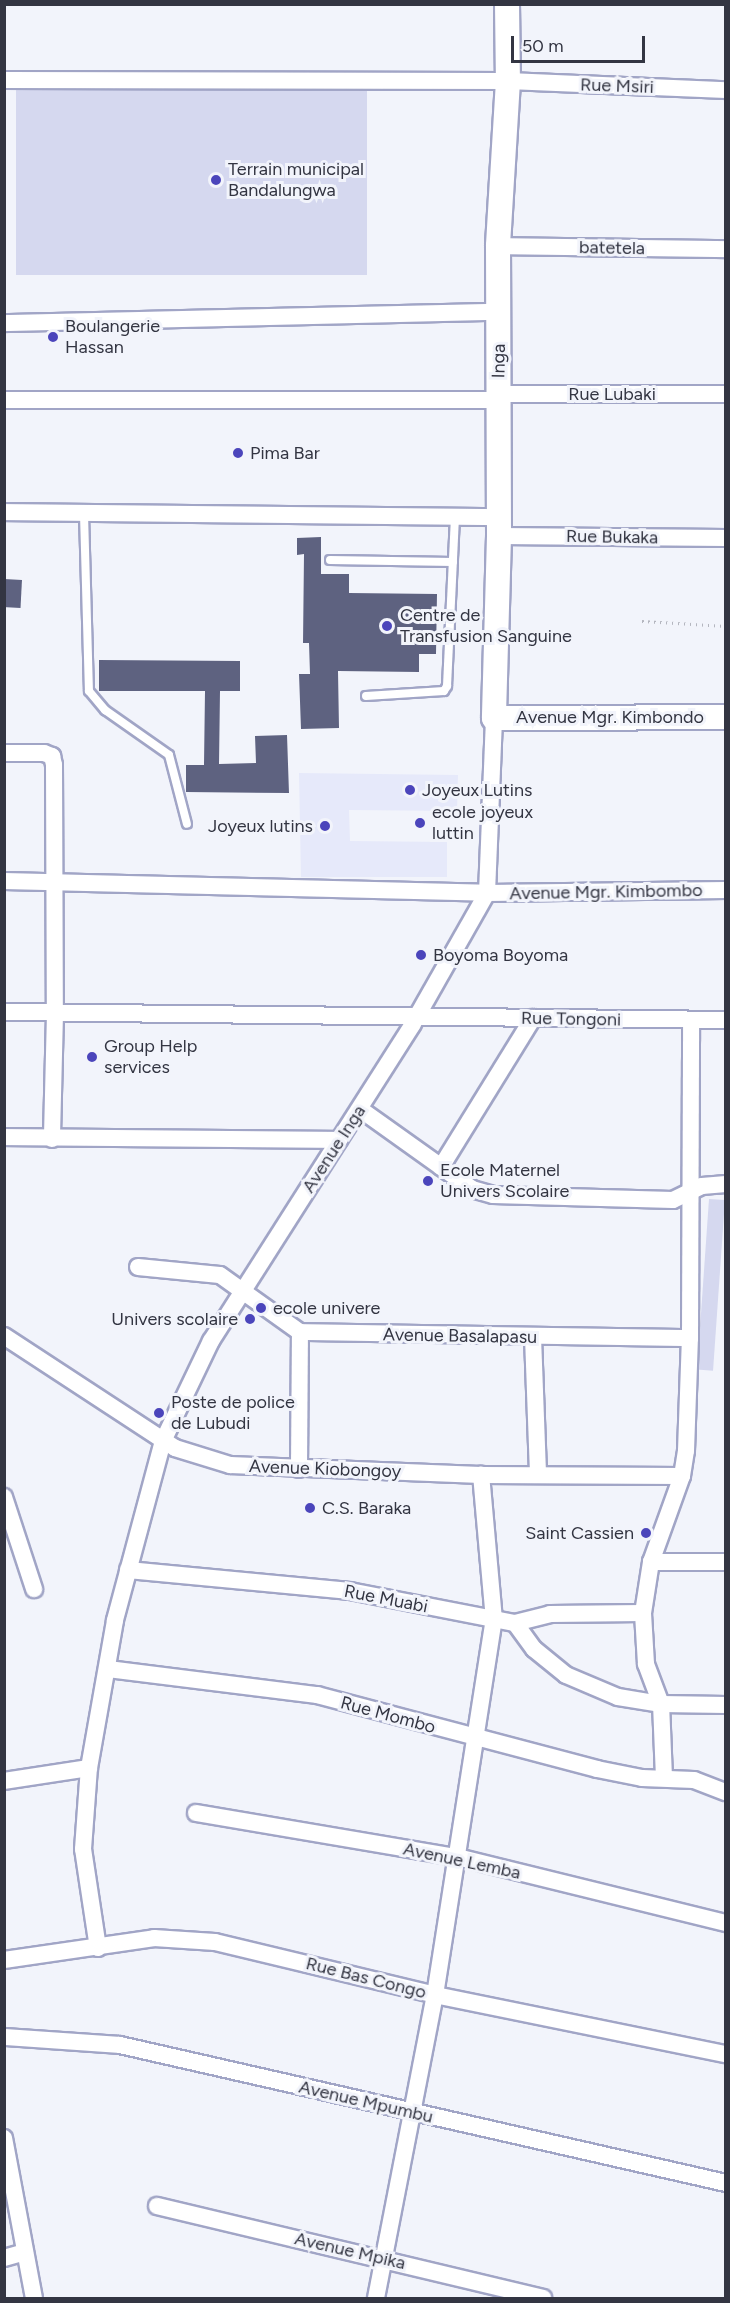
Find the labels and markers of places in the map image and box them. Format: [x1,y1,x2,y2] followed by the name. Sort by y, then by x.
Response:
[228,159,364,201] place label: Terrain municipal Bandalungwa
[209,173,223,187] marker: Terrain municipal Bandalungwa
[65,316,160,358] place label: Boulangerie Hassan
[46,330,60,344] marker: Boulangerie Hassan
[250,442,320,464] place label: Pima Bar
[231,446,245,460] marker: Pima Bar
[400,605,572,648] place label: Centre de Transfusion Sanguine
[378,617,396,635] marker: Centre de Transfusion Sanguine
[422,779,532,801] place label: Joyeux Lutins
[403,783,417,797] marker: Joyeux Lutins
[432,802,533,844] place label: ecole joyeux luttin
[208,815,313,837] place label: Joyeux lutins
[413,816,427,830] marker: ecole joyeux luttin
[318,819,332,833] marker: Joyeux lutins
[433,944,568,966] place label: Boyoma Boyoma
[414,948,428,962] marker: Boyoma Boyoma
[104,1036,197,1078] place label: Group Help services
[85,1050,99,1064] marker: Group Help services
[440,1160,569,1202] place label: Ecole Maternel Univers Scolaire
[421,1174,435,1188] marker: Ecole Maternel Univers Scolaire
[273,1297,380,1319] place label: ecole univere
[254,1301,268,1315] marker: ecole univere
[111,1308,238,1330] place label: Univers scolaire
[243,1312,257,1326] marker: Univers scolaire
[171,1392,295,1434] place label: Poste de police de Lubudi
[152,1406,166,1420] marker: Poste de police de Lubudi
[322,1497,411,1519] place label: C.S. Baraka
[303,1501,317,1515] marker: C.S. Baraka
[525,1522,634,1544] place label: Saint Cassien
[639,1526,653,1540] marker: Saint Cassien

